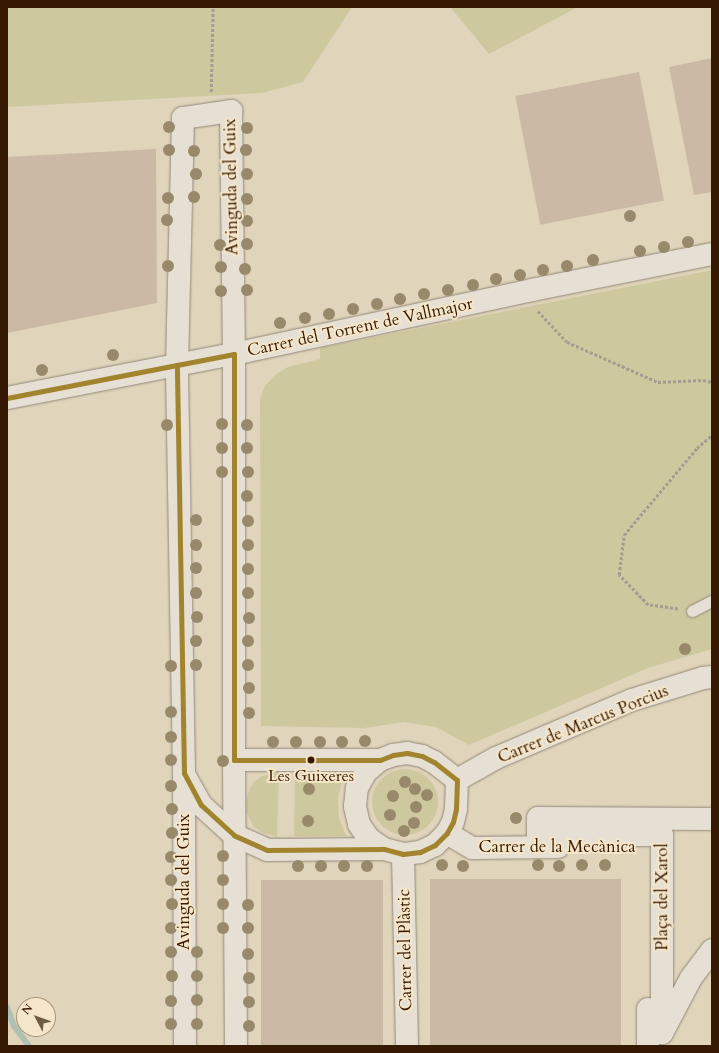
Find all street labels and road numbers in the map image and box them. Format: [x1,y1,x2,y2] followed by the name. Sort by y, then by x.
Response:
[220,119,242,255] street label: Avinguda del Guix
[245,293,475,361] street label: Carrer del Torrent de Vallmajor
[495,680,671,768] street label: Carrer de Marcus Porcius
[174,814,194,950] street label: Avinguda del Guix
[478,837,636,857] street label: Carrer de la Mecànica
[652,843,672,951] street label: Plaça del Xarol
[394,889,416,1011] street label: Carrer del Plàstic

